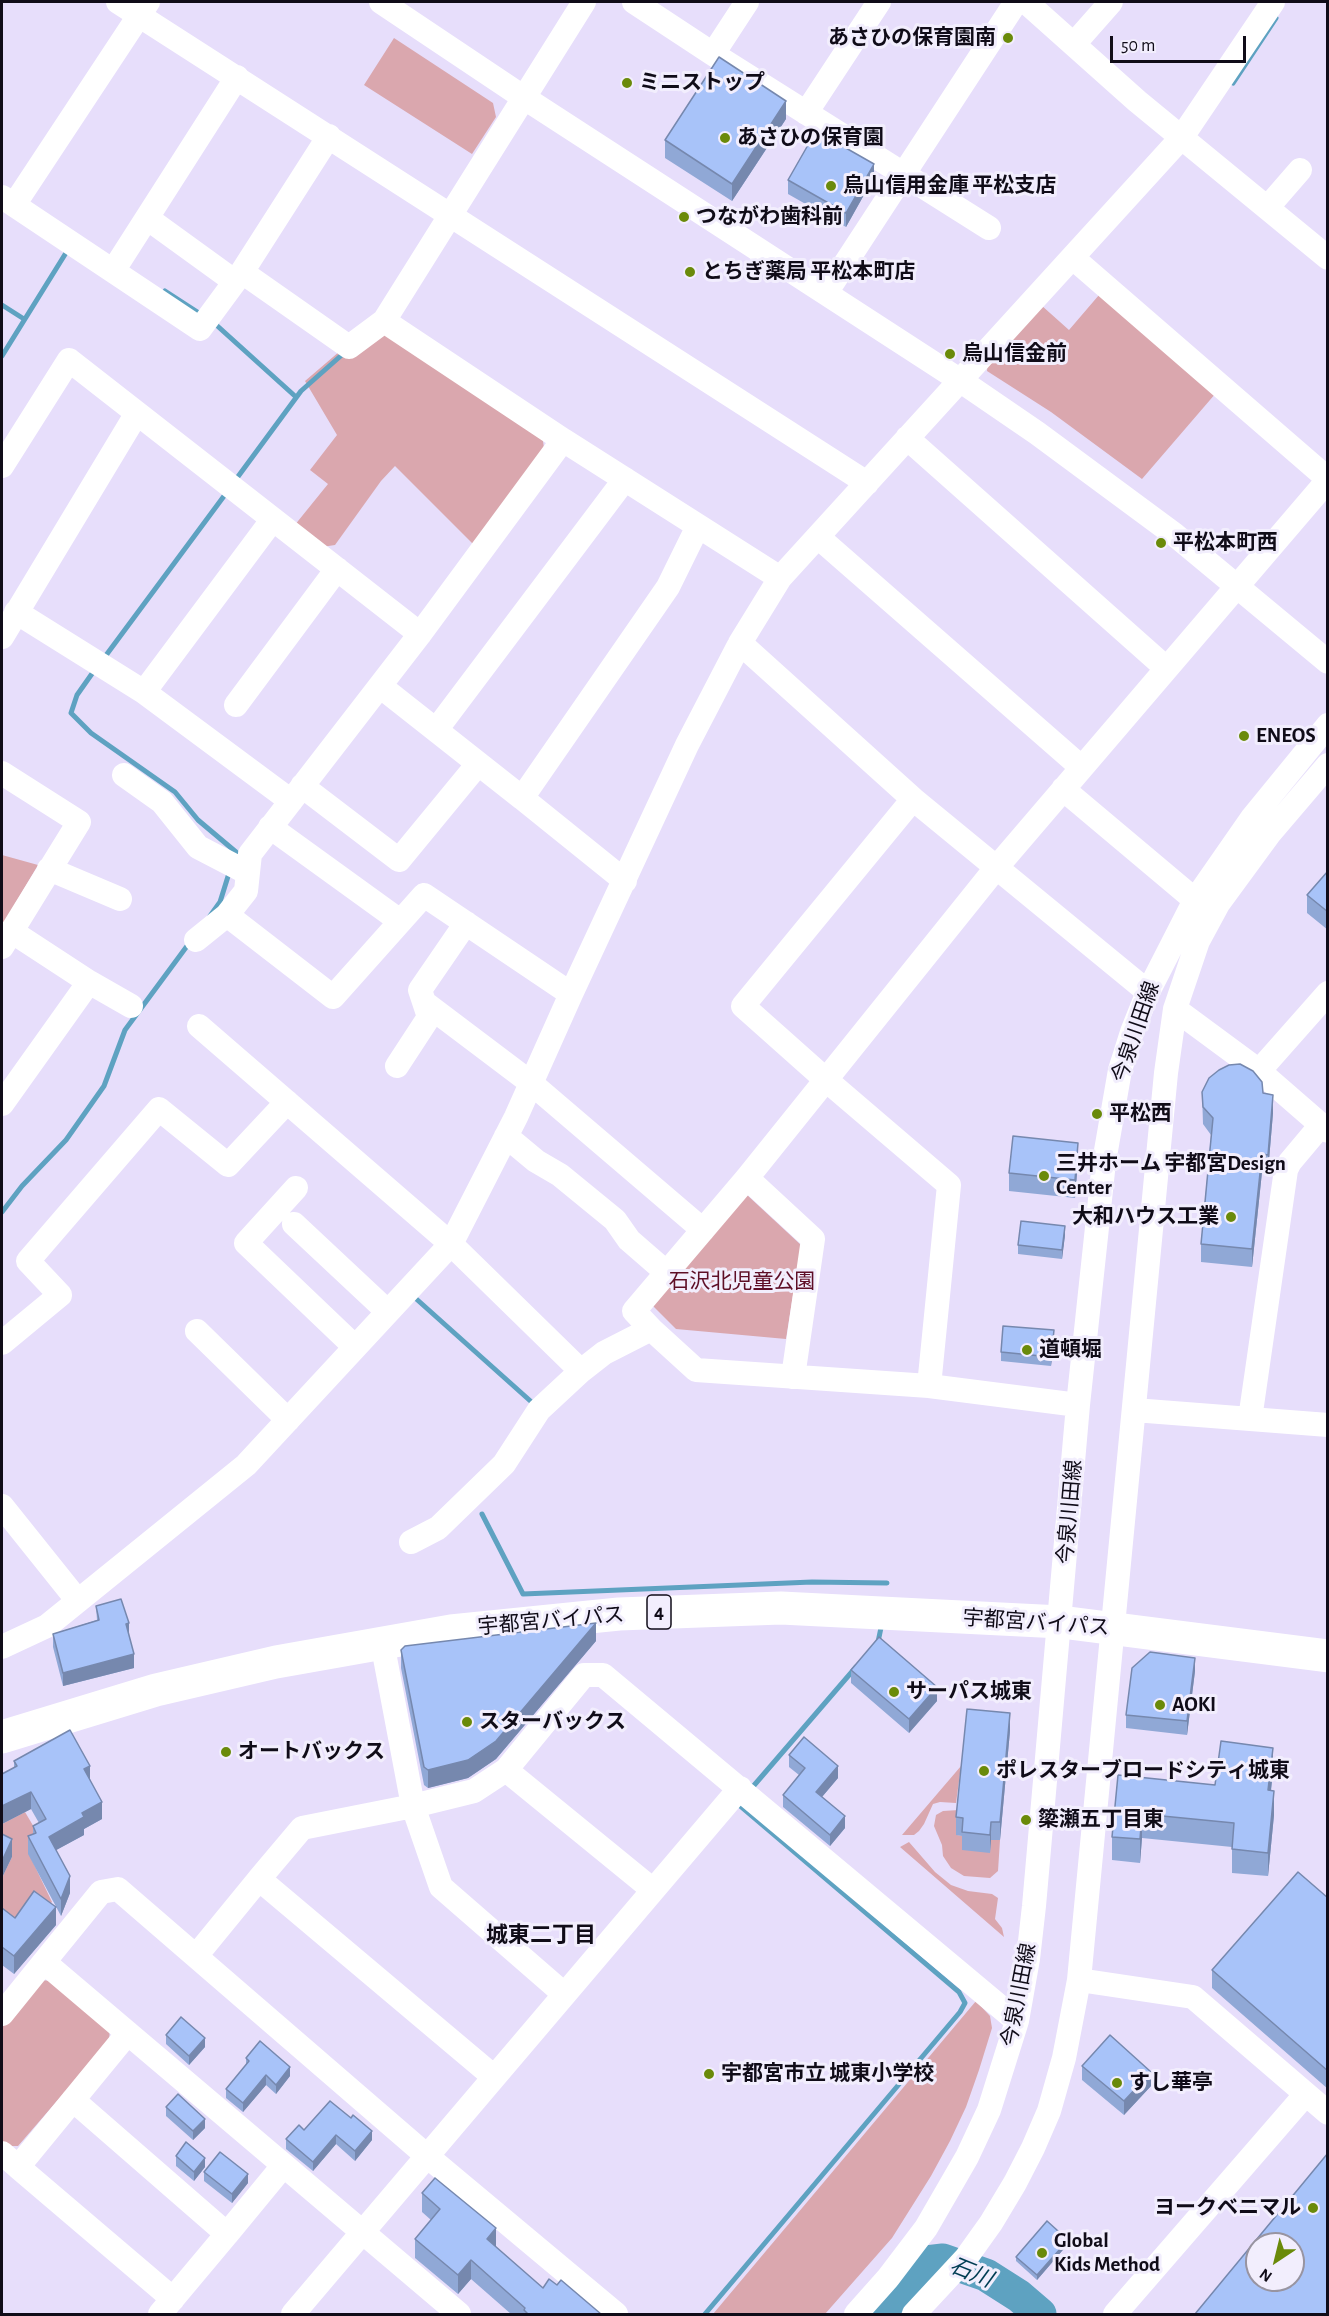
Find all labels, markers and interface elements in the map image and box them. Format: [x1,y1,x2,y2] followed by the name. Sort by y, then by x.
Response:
[1113,24,1250,62] scale bar
[828,25,996,51] place label: あさひの保育園南
[1001,31,1015,45] marker: あさひの保育園南
[1121,37,1155,55] text: 50 m
[639,70,765,96] place label: ミニストップ
[620,76,634,90] marker: ミニストップ
[737,125,884,151] place label: あさひの保育園
[718,131,732,145] marker: あさひの保育園
[843,173,1056,199] place label: 烏山信用金庫 平松支店
[824,179,838,193] marker: 烏山信用金庫 平松支店
[696,204,843,230] place label: つながわ歯科前
[677,210,691,224] marker: つながわ歯科前
[702,259,915,285] place label: とちぎ薬局 平松本町店
[683,265,697,279] marker: とちぎ薬局 平松本町店
[962,341,1067,367] place label: 烏山信金前
[943,347,957,361] marker: 烏山信金前
[1173,530,1278,556] place label: 平松本町西
[1154,536,1168,550] marker: 平松本町西
[1256,723,1316,749] place label: ENEOS
[1237,729,1251,743] marker: ENEOS
[1107,978,1165,1086] street label: 今泉川田線
[1109,1101,1172,1127] place label: 平松西
[1090,1107,1104,1121] marker: 平松西
[1056,1151,1286,1201] place label: 三井ホーム 宇都宮Design Center
[1037,1169,1051,1183] marker: 三井ホーム 宇都宮Design Center
[1072,1204,1219,1230] place label: 大和ハウス工業
[1224,1210,1238,1224] marker: 大和ハウス工業
[669,1269,815,1295] park label: 石沢北児童公園
[1039,1337,1102,1363] place label: 道頓堀
[1020,1343,1034,1357] marker: 道頓堀
[1053,1459,1087,1565] street label: 今泉川田線
[647,1595,671,1629] road number: 4
[477,1602,625,1640] street label: 宇都宮バイパス
[962,1605,1110,1641] street label: 宇都宮バイパス
[906,1679,1032,1705] place label: サーパス城東
[887,1685,901,1699] marker: サーパス城東
[1172,1692,1216,1718] place label: AOKI
[1153,1698,1167,1712] marker: AOKI
[479,1709,626,1735] place label: スターバックス
[460,1715,474,1729] marker: スターバックス
[238,1739,385,1765] place label: オートバックス
[219,1745,233,1759] marker: オートバックス
[996,1758,1290,1784] place label: ポレスターブロードシティ城東
[977,1764,991,1778] marker: ポレスターブロードシティ城東
[1038,1807,1164,1833] place label: 簗瀬五丁目東
[1019,1813,1033,1827] marker: 簗瀬五丁目東
[486,1922,596,1948] district label: 城東二丁目
[997,1941,1041,2049] street label: 今泉川田線
[721,2061,934,2087] place label: 宇都宮市立 城東小学校
[702,2067,716,2081] marker: 宇都宮市立 城東小学校
[1129,2070,1213,2096] place label: すし華亭
[1110,2076,1124,2090] marker: すし華亭
[1154,2195,1301,2221] place label: ヨークベニマル
[1306,2201,1320,2215] marker: ヨークベニマル
[1054,2228,1160,2278] place label: Global Kids Method
[1245,2232,1305,2292] north arrow
[1035,2246,1049,2260] marker: Global Kids Method
[946,2253,996,2293] water label: 石川
[1257,2265,1275,2285] text: N

